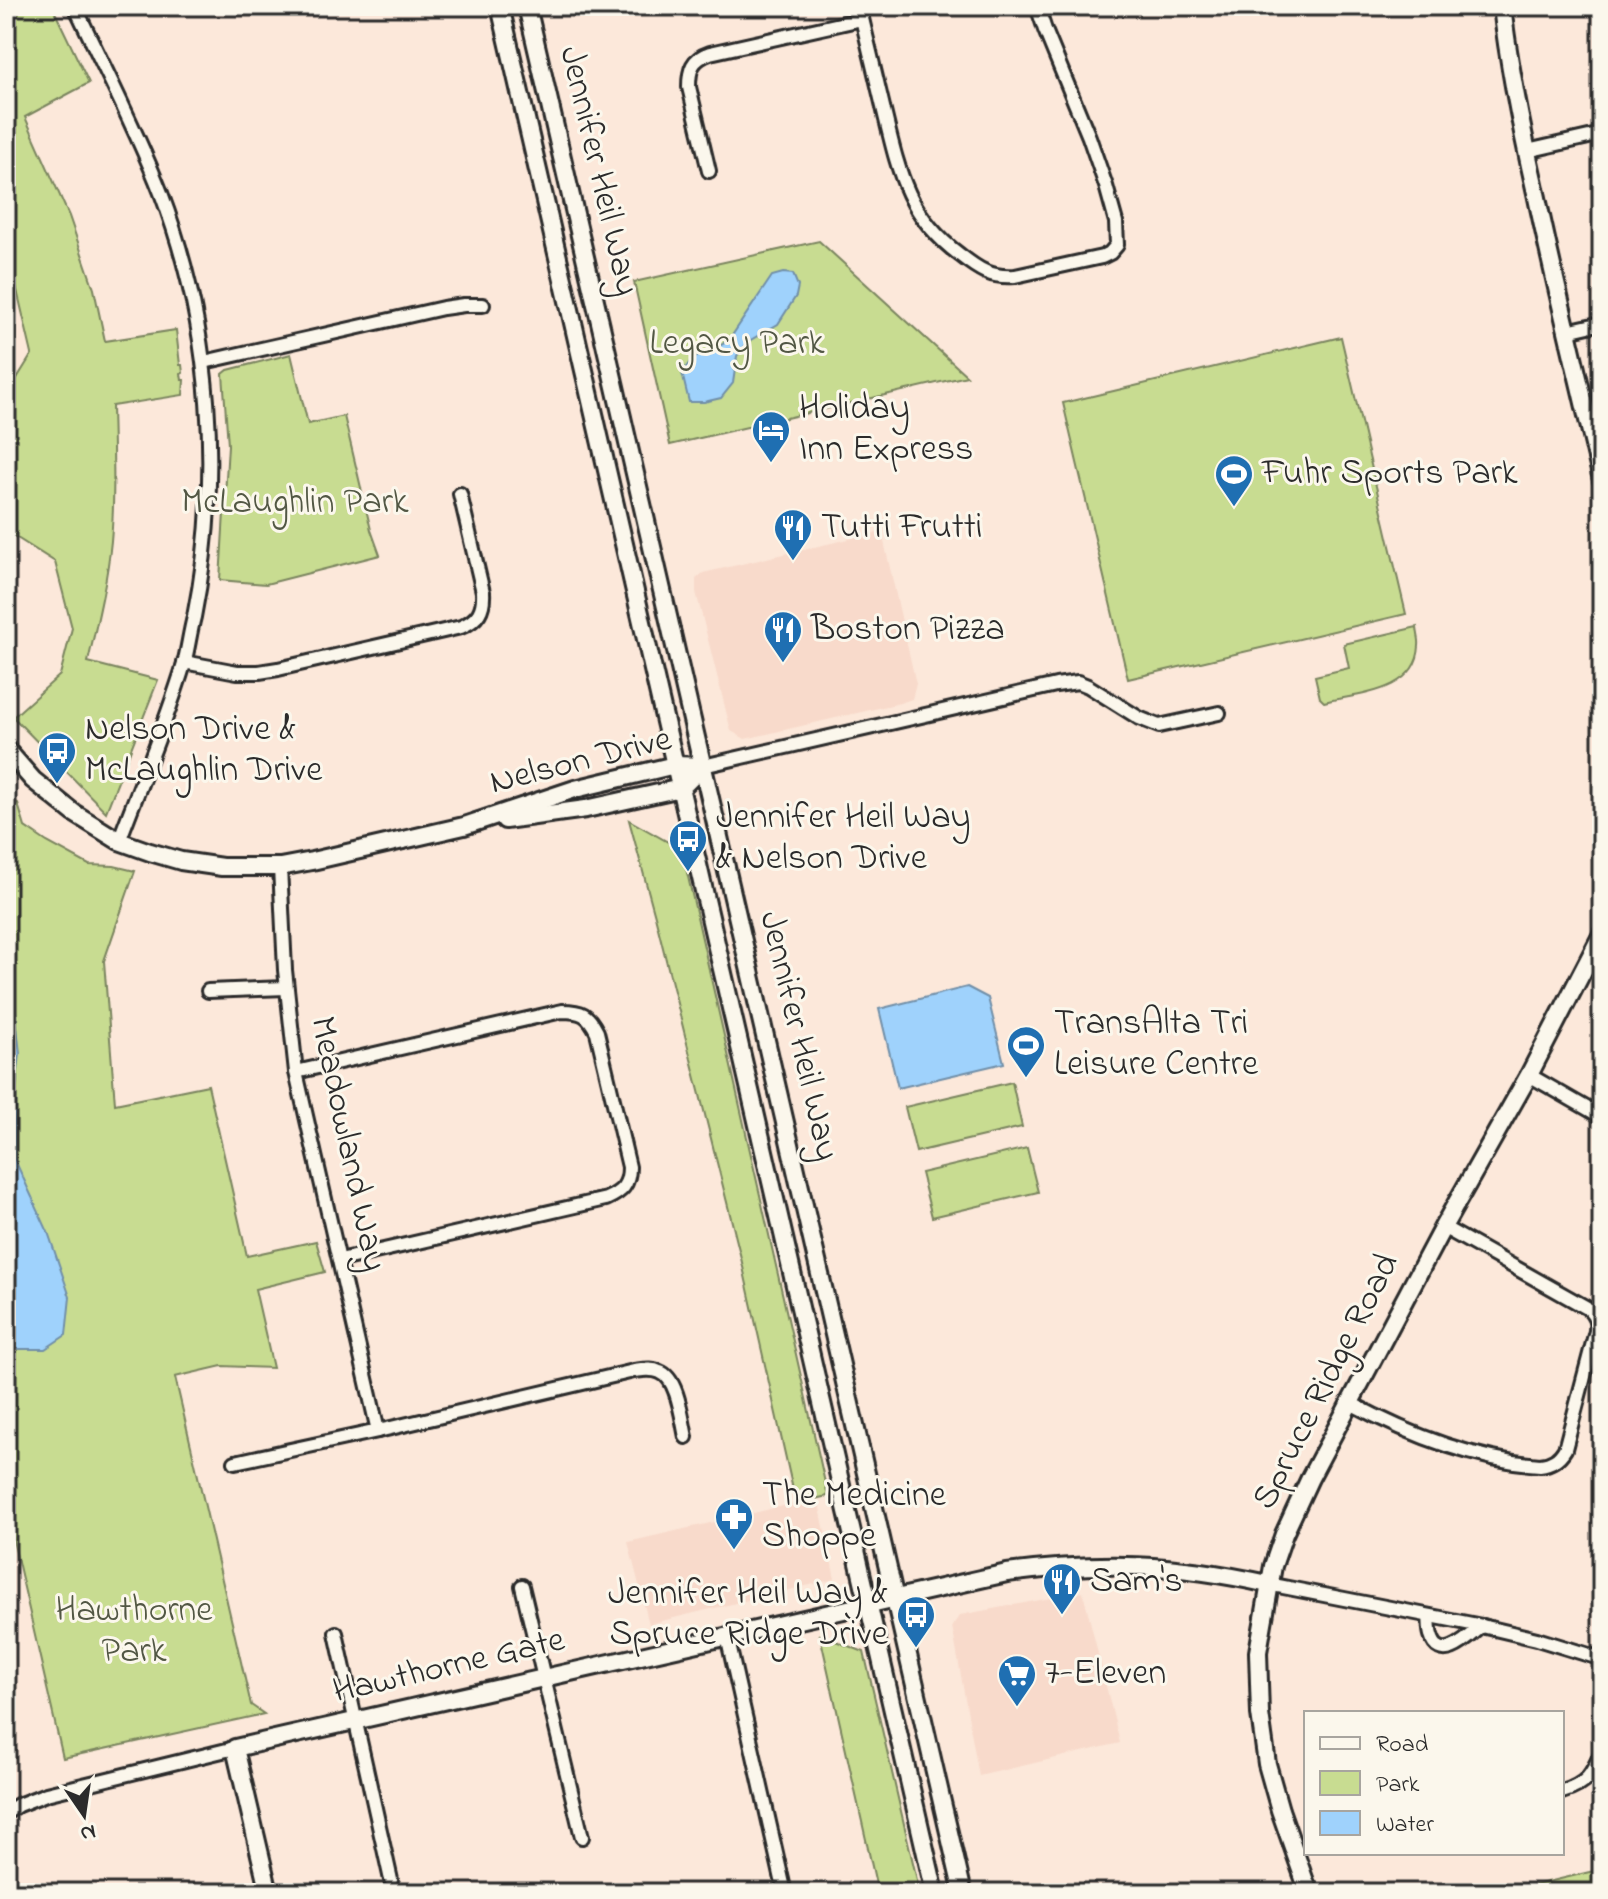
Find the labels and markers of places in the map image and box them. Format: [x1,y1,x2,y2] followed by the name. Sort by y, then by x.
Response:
[799,383,973,477] place label: Holiday Inn Express
[750,409,792,464] hotel icon: Holiday Inn Express
[1261,448,1518,501] place label: Fuhr Sports Park
[1213,453,1255,508] sports icon: Fuhr Sports Park
[821,502,982,555] place label: Tutti Frutti
[772,507,814,562] restaurant icon: Tutti Frutti
[810,604,1005,657] place label: Boston Pizza
[762,609,804,664] restaurant icon: Boston Pizza
[85,704,323,798] place label: Nelson Drive & McLaughlin Drive
[36,730,78,785] bus stop icon: Nelson Drive & McLaughlin Drive
[716,792,971,886] place label: Jennifer Heil Way & Nelson Drive
[667,818,709,873] bus stop icon: Jennifer Heil Way & Nelson Drive
[1054,998,1259,1092] place label: TransAlta Tri Leisure Centre
[1005,1024,1047,1079] sports icon: TransAlta Tri Leisure Centre
[762,1470,947,1564] place label: The Medicine Shoppe
[713,1496,755,1551] pharmacy icon: The Medicine Shoppe
[1090,1556,1183,1609] place label: Sam's
[1041,1561,1083,1616] restaurant icon: Sam's
[608,1568,889,1662] place label: Jennifer Heil Way & Spruce Ridge Drive
[895,1594,937,1649] bus stop icon: Jennifer Heil Way & Spruce Ridge Drive
[1045,1648,1166,1701] place label: 7-Eleven
[996,1653,1038,1708] supermarket icon: 7-Eleven

